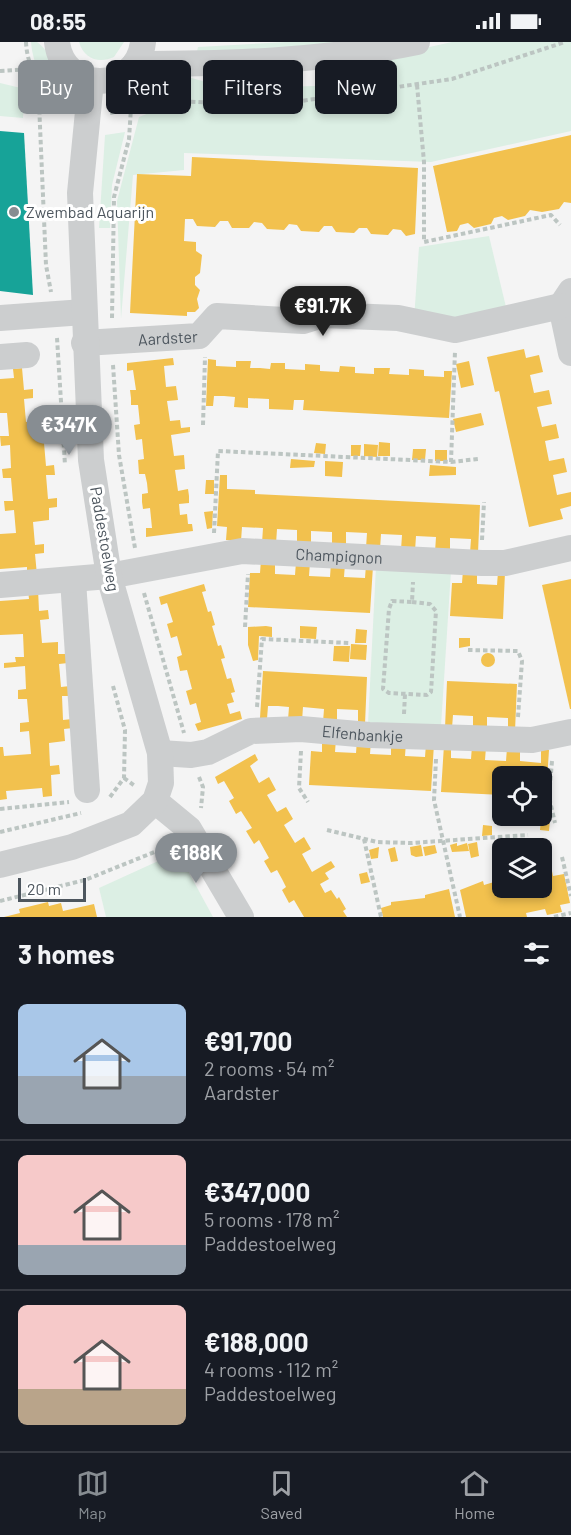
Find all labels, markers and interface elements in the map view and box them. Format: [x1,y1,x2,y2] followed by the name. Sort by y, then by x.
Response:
[30,8,86,34] text: 08:55
[18,60,94,114] chip: Buy
[106,60,191,114] chip: Rent
[203,60,303,114] chip: Filters
[315,60,397,114] chip: New
[26,202,154,221] place label: Zwembad Aquarijn
[7,205,21,219] marker: Zwembad Aquarijn
[274,286,372,337] pin: €91.7K
[294,293,352,317] text: €91.7K
[137,326,199,349] street label: Aardster
[27,405,111,456] pin: €347K
[41,412,97,436] text: €347K
[87,485,124,593] street label: Paddestoelweg
[295,544,383,567] street label: Champignon
[321,721,404,745] street label: Elfenbankje
[492,766,552,898] map controls
[492,766,552,826] button: locate
[154,833,238,884] pin: €188K
[492,838,552,898] button: layers
[169,840,223,864] text: €188K
[18,875,86,902] scale bar
[27,879,61,898] text: 20 m
[520,937,553,970] icon: filters
[18,938,115,969] text: 3 homes
[204,1025,292,1056] text: €91,700
[66,1028,138,1100] icon: home
[204,1056,334,1080] text: 2 rooms · 54 m²
[204,1080,279,1104] text: Aardster
[204,1176,310,1207] text: €347,000
[66,1179,138,1251] icon: home
[204,1207,340,1231] text: 5 rooms · 178 m²
[204,1231,337,1255] text: Paddestoelweg
[204,1326,309,1357] text: €188,000
[66,1329,138,1401] icon: home
[204,1357,338,1381] text: 4 rooms · 112 m²
[204,1381,337,1405] text: Paddestoelweg
[76,1467,109,1522] tab: Map
[261,1467,303,1522] tab: Saved
[454,1467,495,1522] tab: Home

